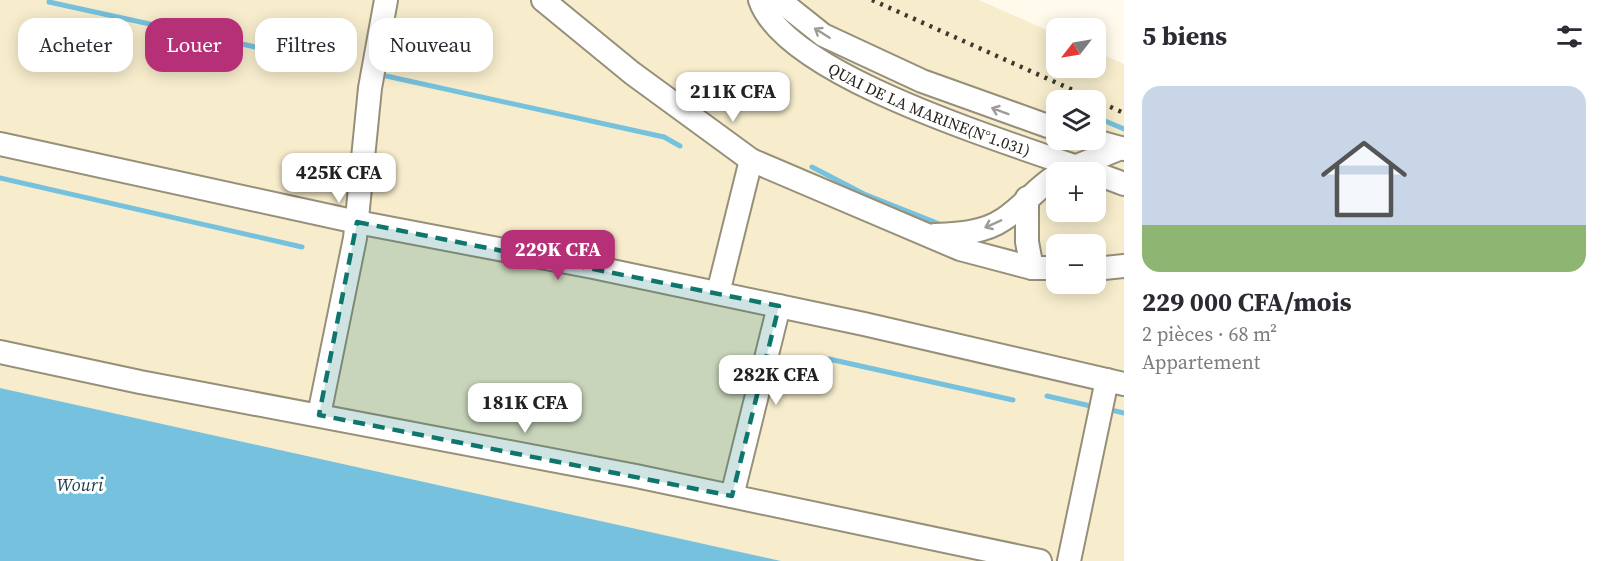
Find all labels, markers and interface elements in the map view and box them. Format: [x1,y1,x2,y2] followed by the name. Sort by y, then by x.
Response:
[18,18,133,72] chip: Acheter
[145,18,243,72] chip: Louer
[255,18,357,72] chip: Filtres
[369,18,493,72] chip: Nouveau
[1046,18,1106,78] north arrow
[1046,18,1106,294] map controls
[1142,18,1227,54] text: 5 biens
[1553,20,1586,53] icon: filters
[814,26,831,38] one-way arrow
[824,57,1033,161] street label: QUAI DE LA MARINE(N°1.031)
[671,72,795,123] pin: 211K CFA
[690,77,776,105] text: 211K CFA
[1046,90,1106,150] button: layers
[992,104,1010,115] one-way arrow
[1310,125,1418,233] icon: home
[277,153,401,204] pin: 425K CFA
[296,158,382,186] text: 425K CFA
[1046,162,1106,222] button: +
[985,219,1003,231] one-way arrow
[496,230,620,281] pin: 229K CFA
[1046,234,1106,294] button: −
[515,235,601,263] text: 229K CFA
[1142,284,1352,320] text: 229 000 CFA/mois
[1142,320,1277,348] text: 2 pièces · 68 m²
[1142,348,1260,376] text: Appartement
[714,355,838,406] pin: 282K CFA
[733,360,819,388] text: 282K CFA
[463,383,587,434] pin: 181K CFA
[482,388,568,416] text: 181K CFA
[57,472,104,497] water label: Wouri

